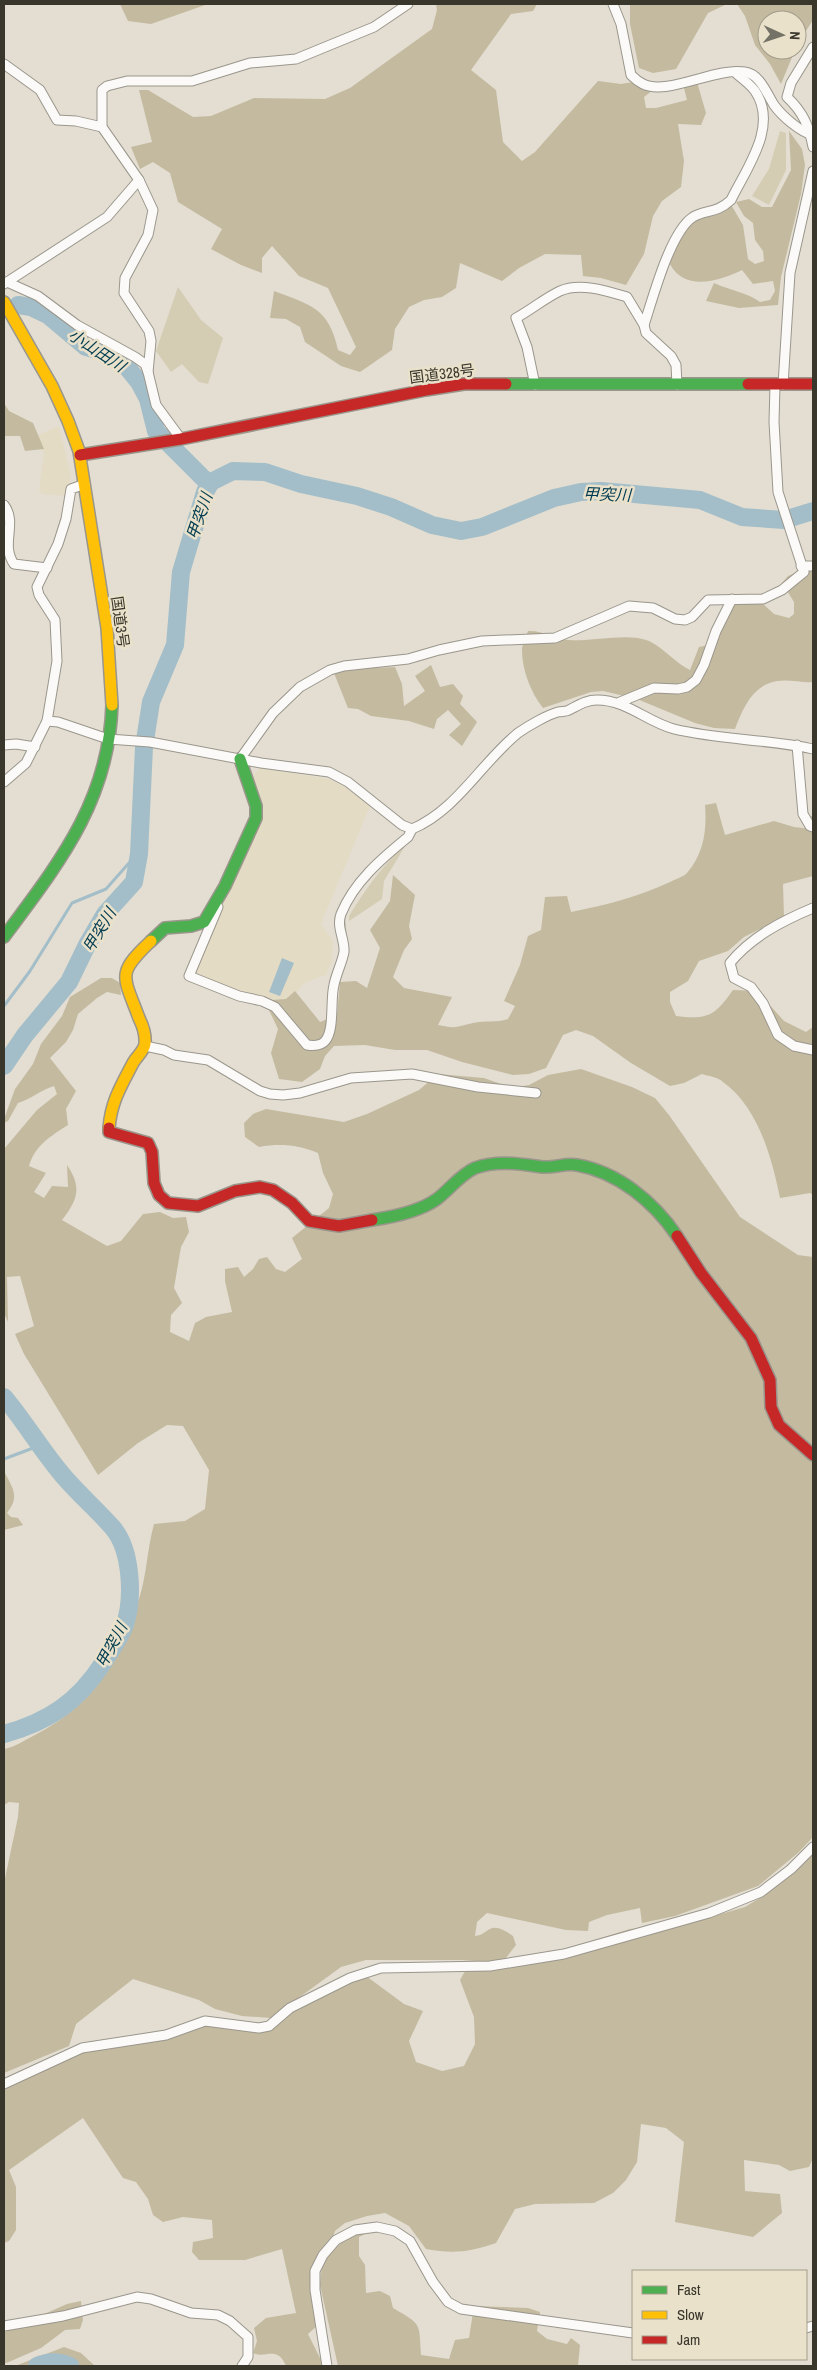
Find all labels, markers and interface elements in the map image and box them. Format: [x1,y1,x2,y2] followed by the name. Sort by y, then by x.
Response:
[757,10,807,60] north arrow
[786,31,804,40] text: N
[64,323,131,378] water label: 小山田川
[408,359,476,388] street label: 国道328号
[583,482,633,506] water label: 甲突川
[181,488,218,542] water label: 甲突川
[106,595,135,649] street label: 国道3号
[77,902,122,956] water label: 甲突川
[90,1617,133,1671] water label: 甲突川
[632,2270,807,2360] legend
[677,2279,701,2300] text: Fast
[677,2304,704,2325] text: Slow
[677,2329,700,2350] text: Jam

